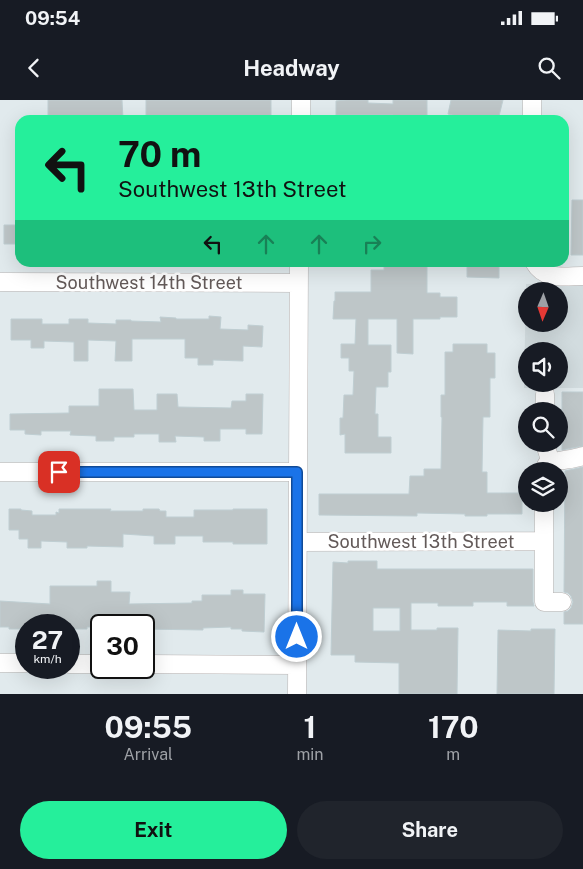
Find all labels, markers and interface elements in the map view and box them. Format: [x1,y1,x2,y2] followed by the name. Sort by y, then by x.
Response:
[25,7,80,29] text: 09:54
[20,54,48,82] icon: back
[535,54,563,82] icon: search
[243,55,340,81] text: Headway
[118,134,201,175] text: 70 m
[35,135,100,200] icon: left
[118,176,347,202] text: Southwest 13th Street
[199,230,227,258] icon: left
[252,230,280,258] icon: ahead
[305,230,333,258] icon: ahead
[358,230,386,258] icon: right
[56,272,242,293] street label: Southwest 14th Street
[518,282,568,332] north arrow
[518,282,568,512] map controls
[518,342,568,392] button: sound
[518,402,568,452] button: search
[38,451,80,493] pin
[45,458,73,486] icon: arrive
[518,462,568,512] button: layers
[327,531,515,552] street label: Southwest 13th Street
[270,610,322,662] position arrow
[90,614,155,679] speed limit sign: 30
[32,625,63,655] text: 27
[33,652,62,666] text: km/h
[104,709,192,745] text: 09:55
[304,709,316,745] text: 1
[428,709,479,745] text: 170
[123,745,173,764] text: Arrival
[296,745,324,764] text: min
[446,745,460,764] text: m
[20,801,287,859] button: Exit
[297,801,563,859] button: Share

